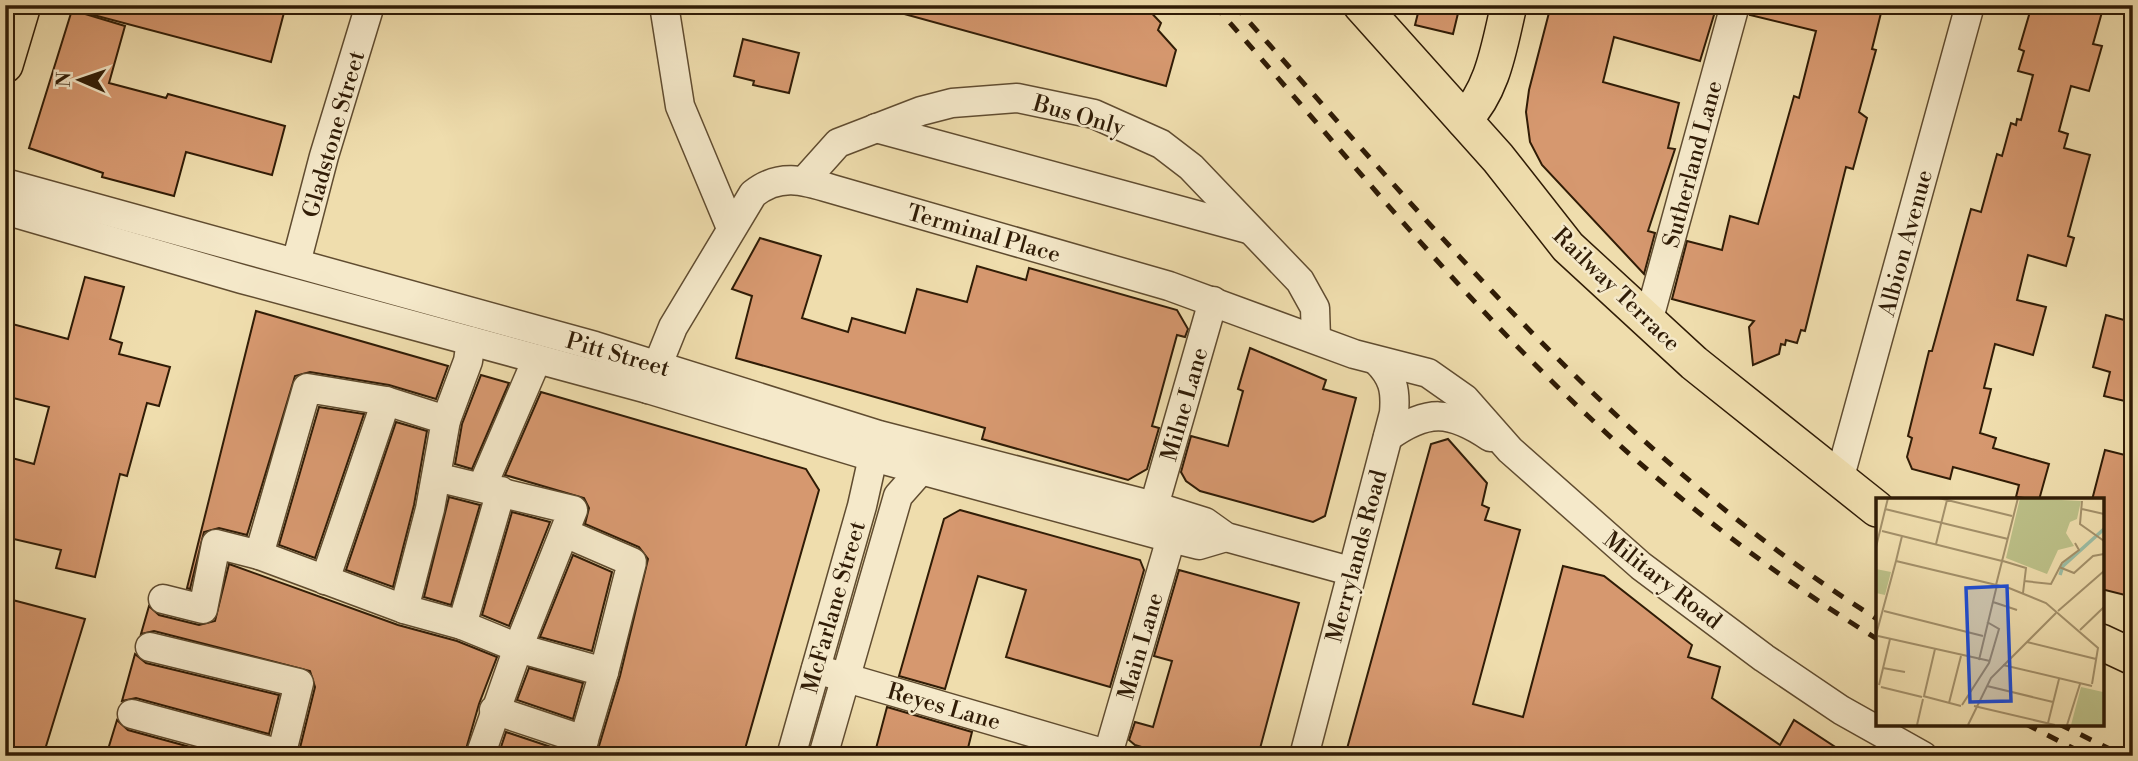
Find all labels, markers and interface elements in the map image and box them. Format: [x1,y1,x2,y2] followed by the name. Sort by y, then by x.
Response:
[46,46,116,116] north arrow
[297,48,371,221] street label: Gladstone Street
[52,72,76,87] text: N
[1657,78,1729,251] street label: Sutherland Lane
[1029,89,1128,143] street label: Bus Only
[1873,167,1939,321] street label: Albion Avenue
[904,199,1064,269] street label: Terminal Place
[1547,222,1686,358] street label: Railway Terrace
[563,327,673,383] street label: Pitt Street
[1155,344,1215,464] street label: Milne Lane
[1320,467,1393,646] street label: Merrylands Road
[1876,498,2103,726] inset map
[796,518,872,697] street label: McFarlane Street
[1598,526,1727,636] street label: Military Road
[1112,589,1170,703] street label: Main Lane
[884,677,1004,736] street label: Reyes Lane

